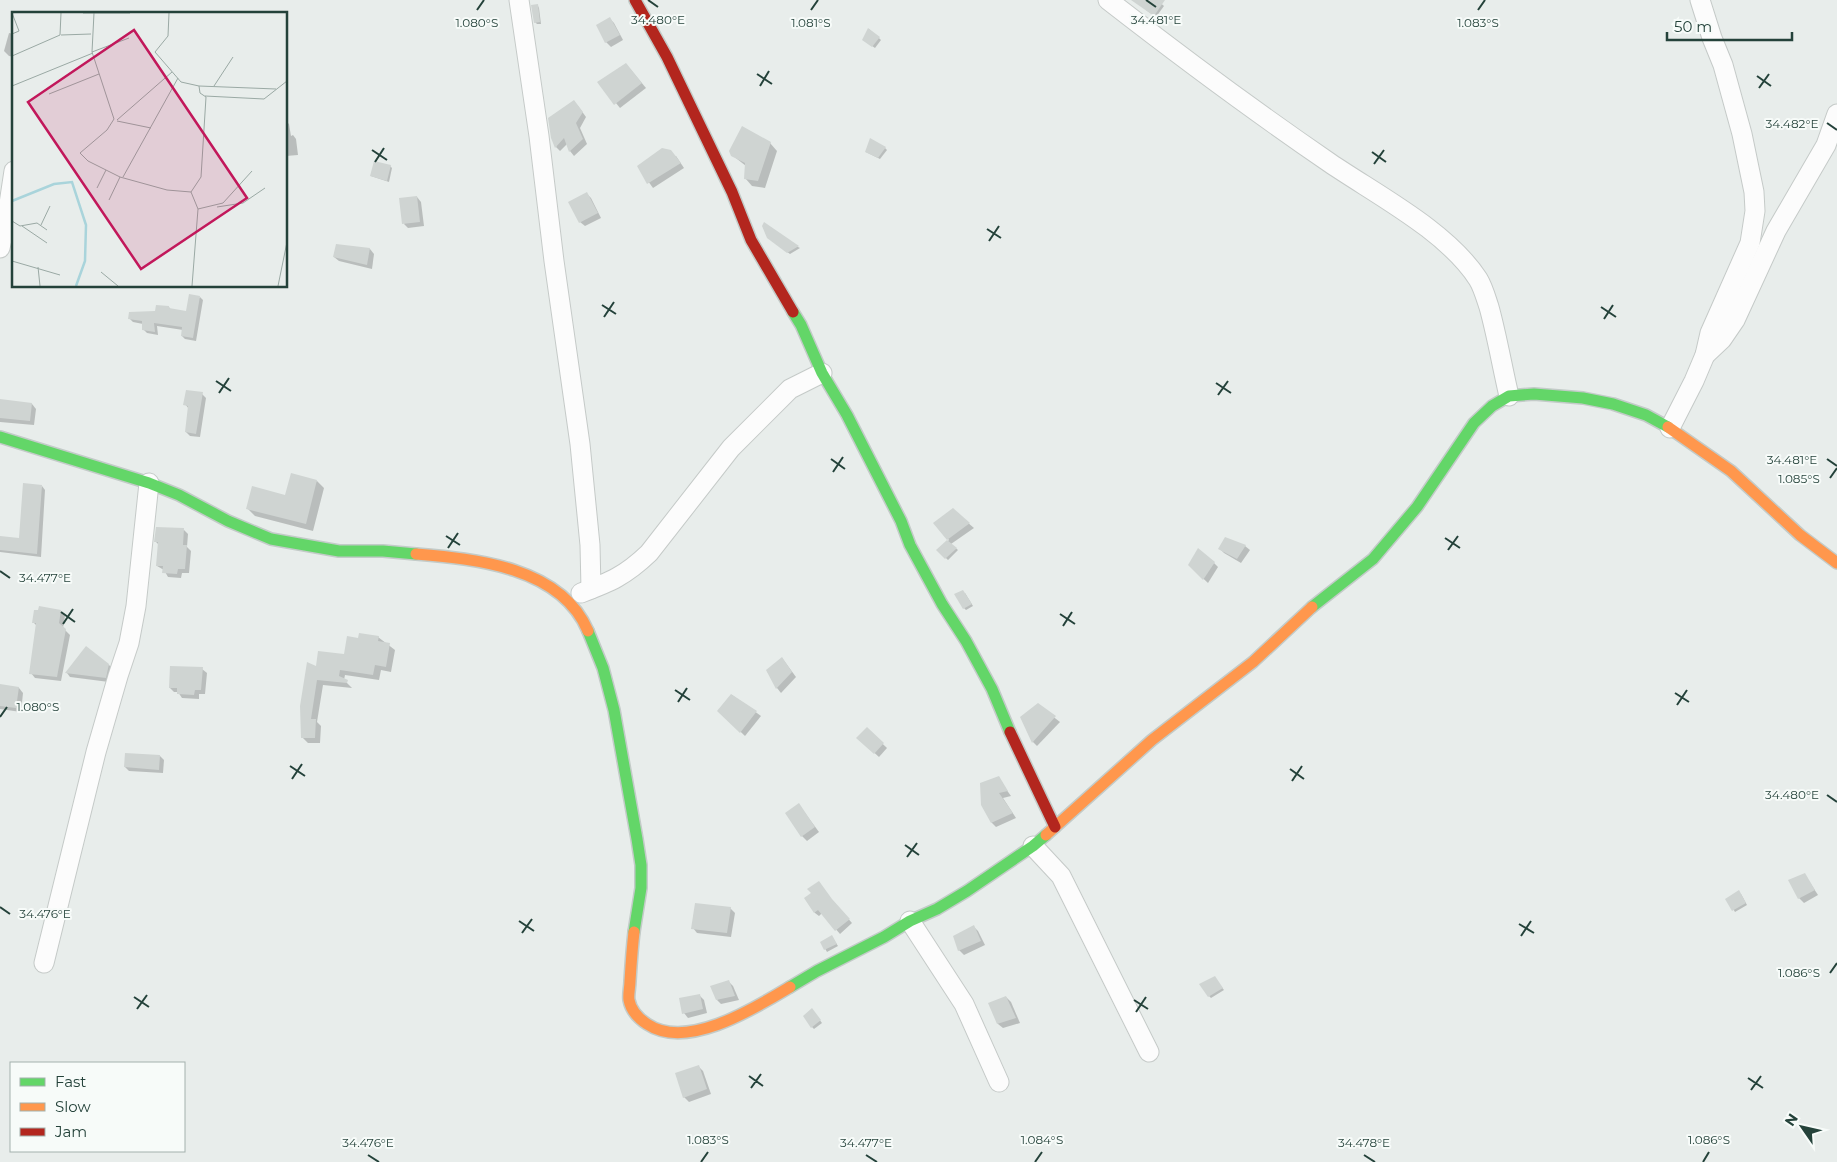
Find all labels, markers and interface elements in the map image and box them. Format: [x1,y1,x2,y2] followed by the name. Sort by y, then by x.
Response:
[1667,10,1792,42] scale bar
[12,12,288,288] inset map
[631,12,685,27] text: 34.480°E
[1131,12,1181,27] text: 34.481°E
[456,15,498,30] text: 1.080°S
[791,15,831,30] text: 1.081°S
[1457,15,1499,30] text: 1.083°S
[1674,17,1712,36] text: 50 m
[1766,116,1818,131] text: 34.482°E
[1767,452,1817,467] text: 34.481°E
[1778,471,1820,486] text: 1.085°S
[19,570,71,585] text: 34.477°E
[17,699,59,714] text: 1.080°S
[1765,787,1819,802] text: 34.480°E
[19,906,71,921] text: 34.476°E
[1778,965,1820,980] text: 1.086°S
[10,1062,185,1152] legend
[55,1072,86,1091] text: Fast
[55,1097,91,1116] text: Slow
[1777,1102,1827,1152] north arrow
[1781,1110,1802,1129] text: N
[54,1122,87,1141] text: Jam
[687,1132,729,1147] text: 1.083°S
[1021,1132,1063,1147] text: 1.084°S
[1688,1132,1730,1147] text: 1.086°S
[342,1135,394,1150] text: 34.476°E
[840,1135,892,1150] text: 34.477°E
[1338,1135,1390,1150] text: 34.478°E

